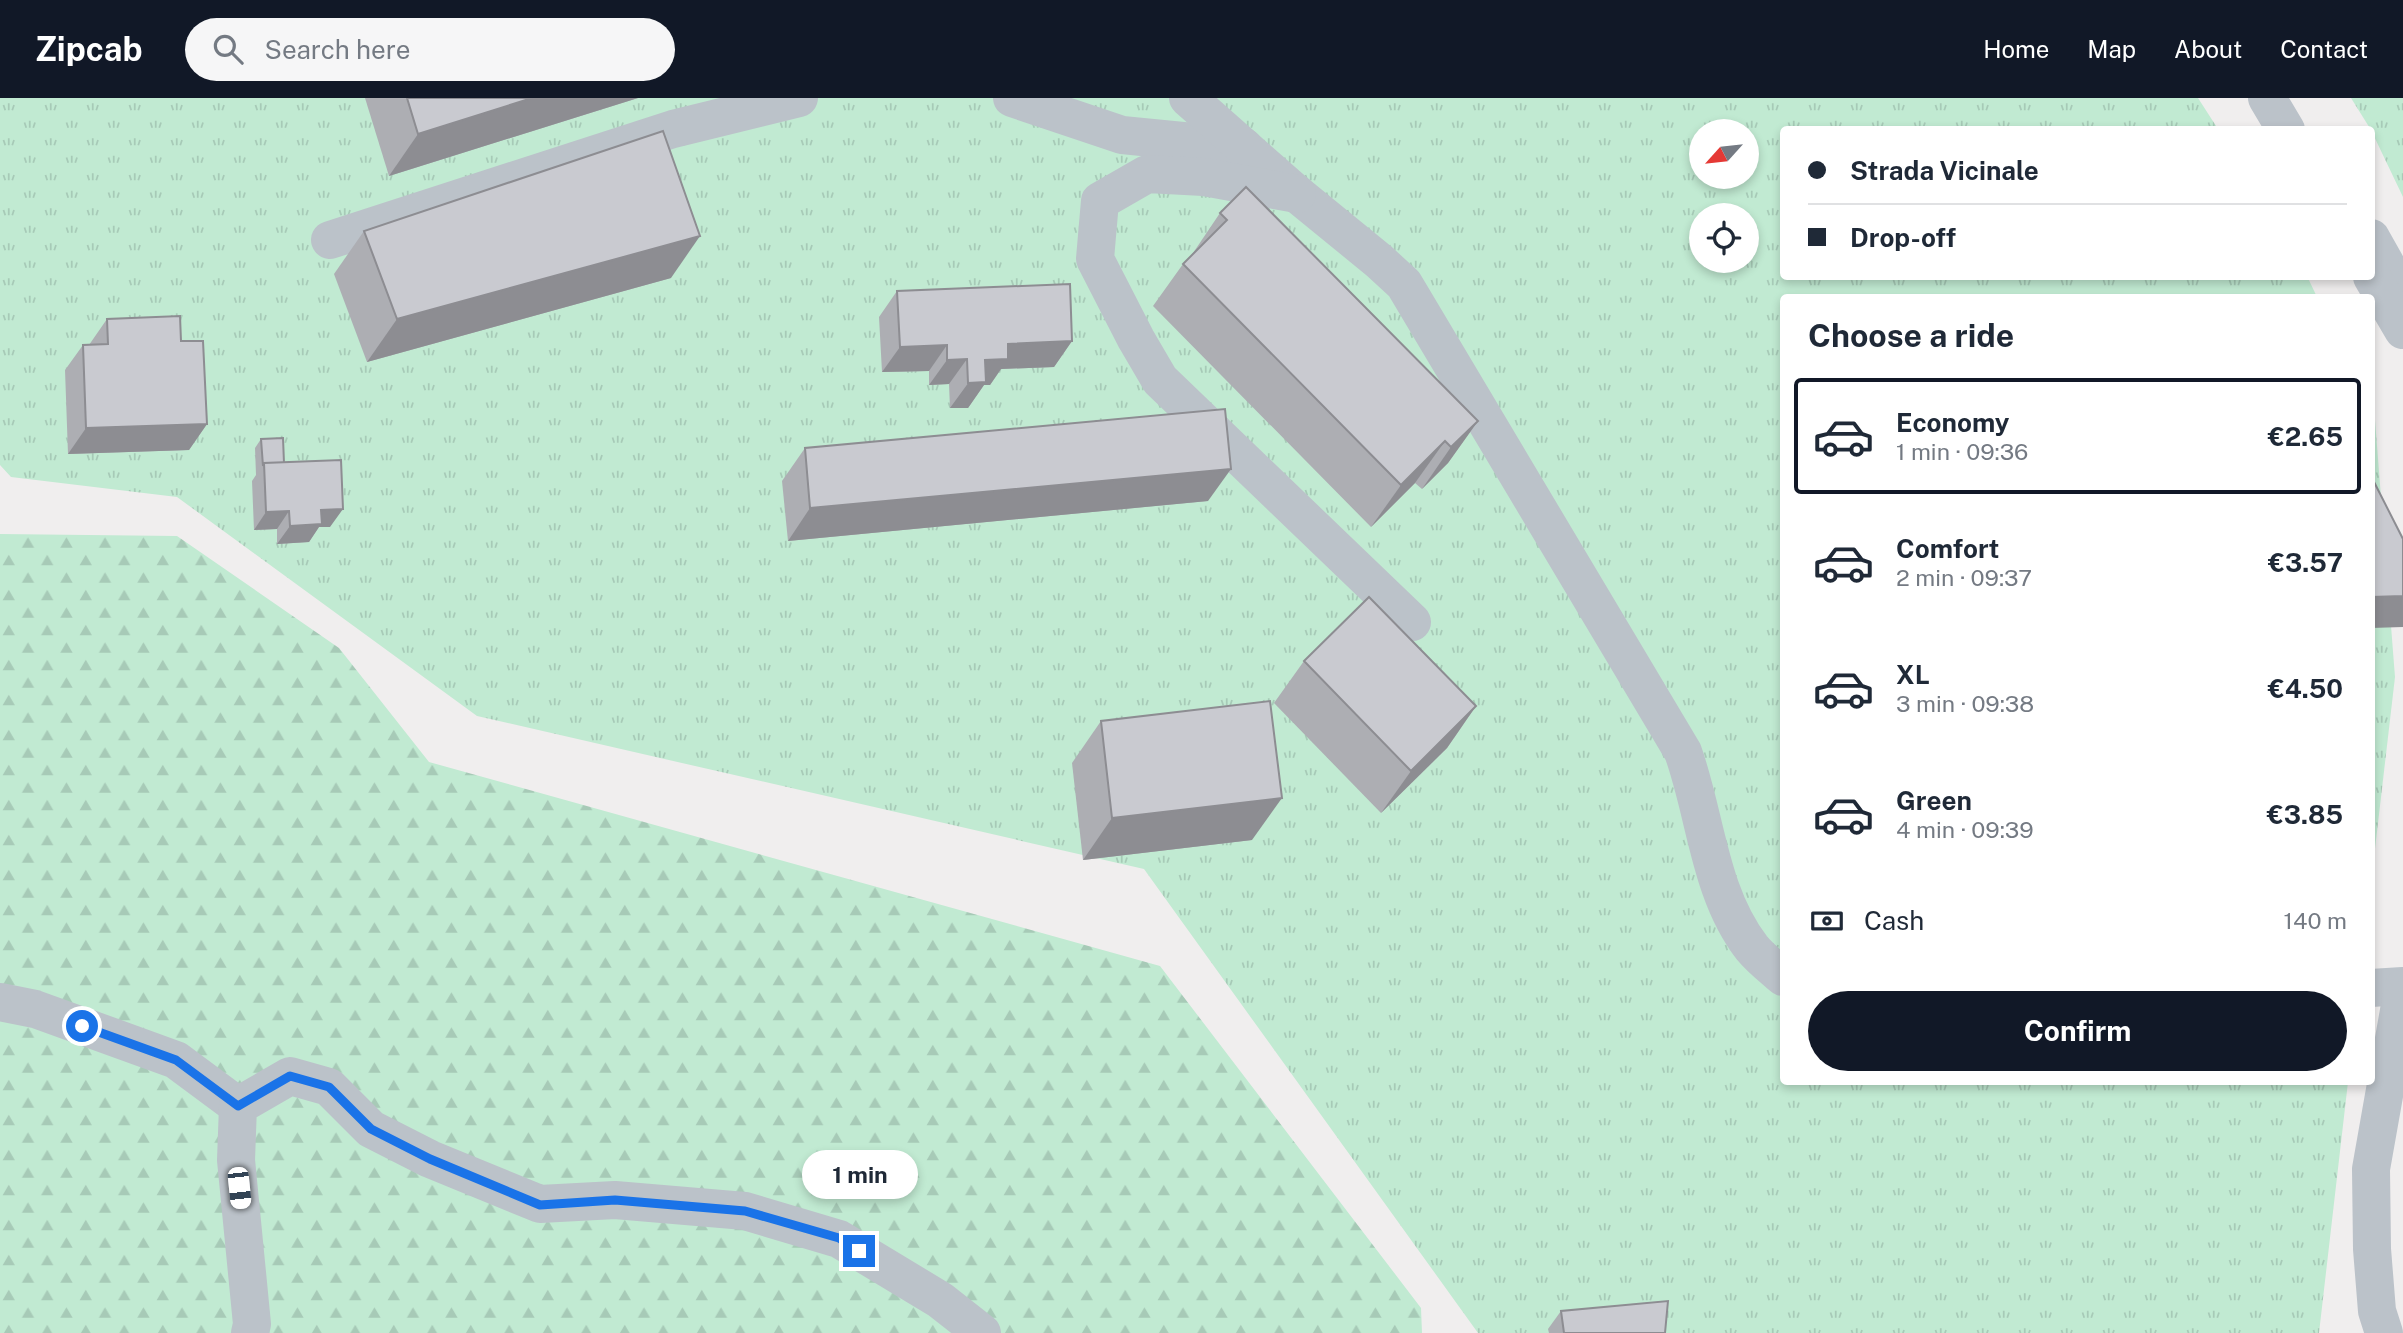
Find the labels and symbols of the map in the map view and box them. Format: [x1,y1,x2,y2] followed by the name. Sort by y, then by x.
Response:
[1689,119,1759,189] north arrow
[66,1010,98,1042] route start
[801,1150,917,1198] callout: 1 min
[227,1166,252,1210] car
[843,1235,875,1267] route end

